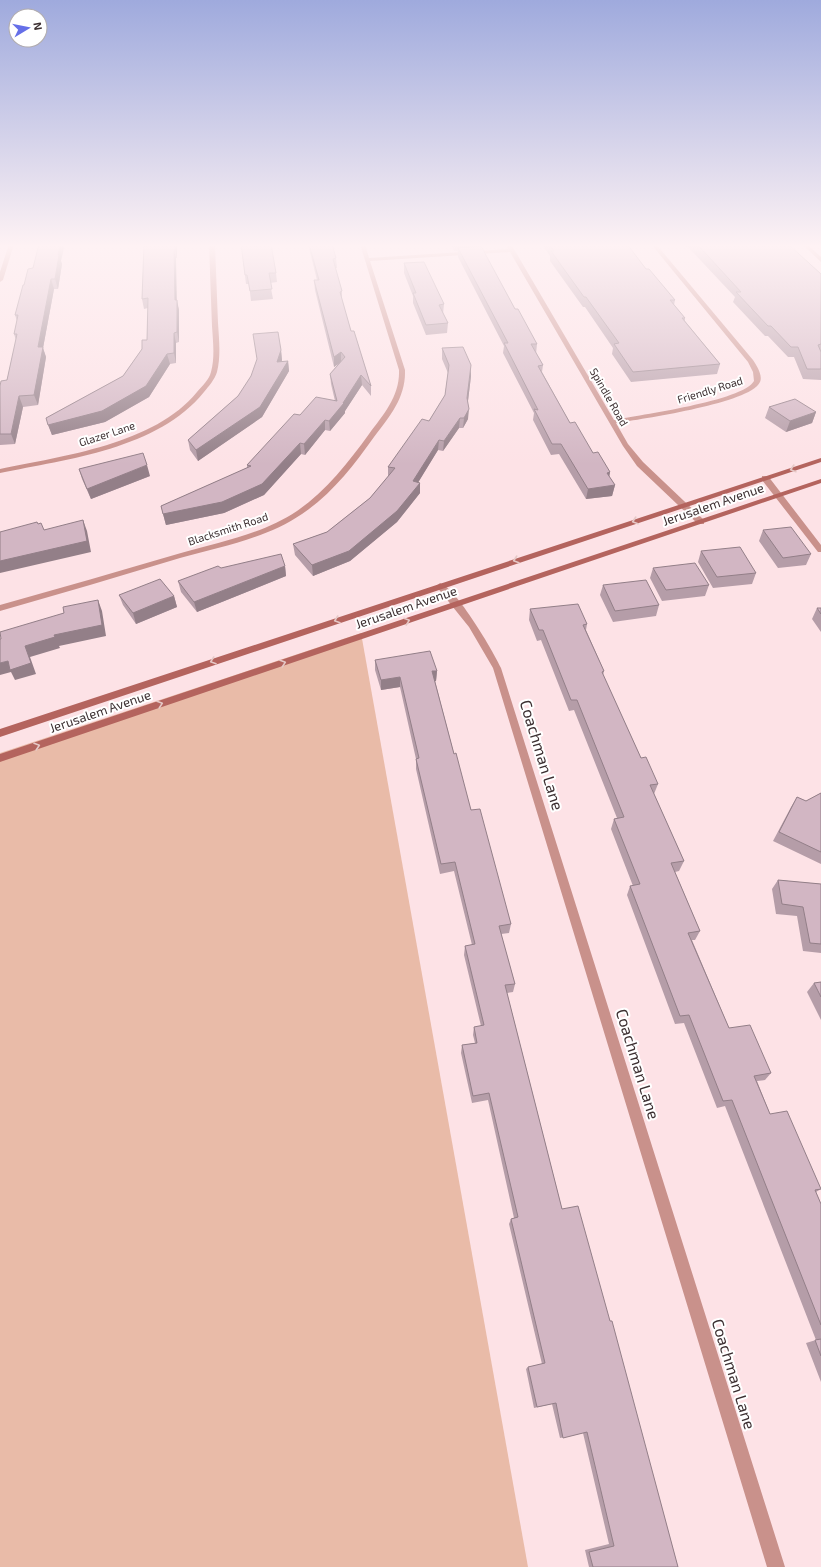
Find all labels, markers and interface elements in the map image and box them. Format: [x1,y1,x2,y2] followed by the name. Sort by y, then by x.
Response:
[8,8,48,48] north arrow
[31,21,45,31] text: N
[588,365,631,428] street label: Spindle Road
[675,373,744,406] street label: Friendly Road
[77,418,137,449] street label: Glazer Lane
[790,464,797,473] one-way arrow
[660,479,766,529] street label: Jerusalem Avenue
[186,509,270,548] street label: Blacksmith Road
[632,516,639,524] one-way arrow
[512,555,519,564] one-way arrow
[353,582,459,632] street label: Jerusalem Avenue
[333,615,340,624] one-way arrow
[403,617,410,626] one-way arrow
[210,657,217,665] one-way arrow
[280,659,287,667] one-way arrow
[47,686,153,736] street label: Jerusalem Avenue
[517,697,568,812] street label: Coachman Lane
[157,701,164,709] one-way arrow
[33,742,40,750] one-way arrow
[613,1006,664,1121] street label: Coachman Lane
[709,1316,760,1431] street label: Coachman Lane

